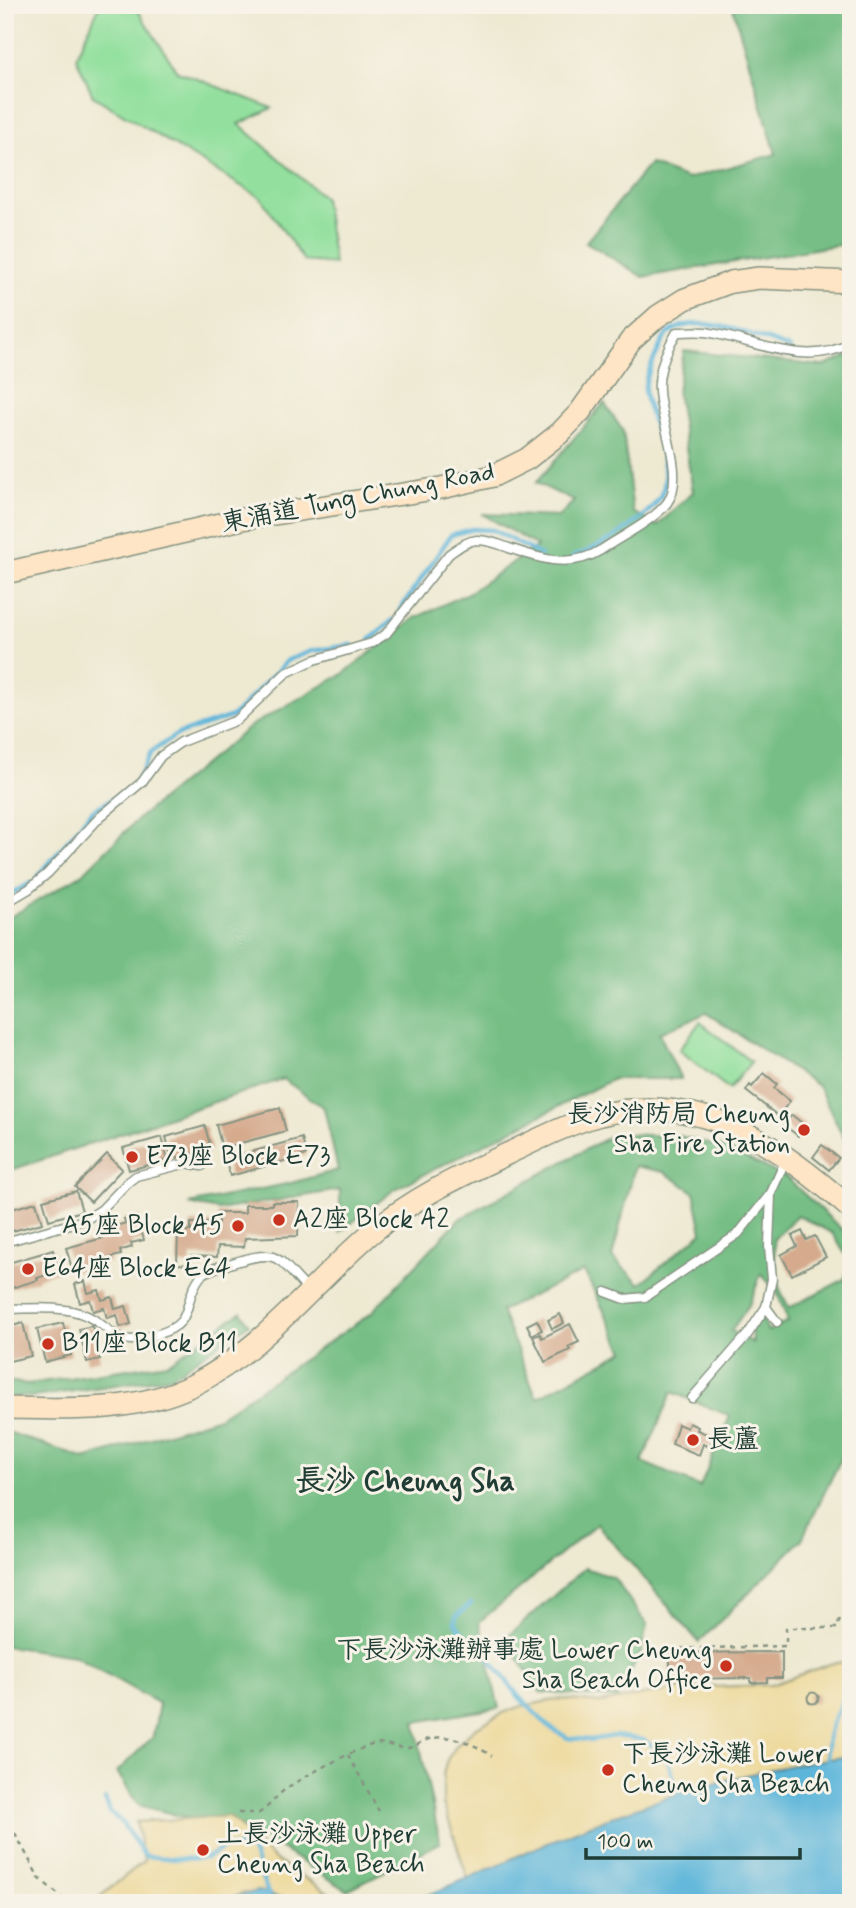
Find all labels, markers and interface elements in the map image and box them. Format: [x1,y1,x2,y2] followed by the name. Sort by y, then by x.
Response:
[218,455,498,543] street label: 東涌道 Tung Chung Road
[567,1098,790,1162] place label: 長沙消防局 Cheung Sha Fire Station
[796,1122,812,1138] marker: 長沙消防局 Cheung Sha Fire Station
[146,1140,331,1174] place label: E73座 Block E73
[124,1149,140,1165] marker: E73座 Block E73
[293,1203,449,1237] place label: A2座 Block A2
[62,1209,224,1243] place label: A5座 Block A5
[271,1212,287,1228] marker: A2座 Block A2
[230,1218,246,1234] marker: A5座 Block A5
[42,1252,231,1286] place label: E64座 Block E64
[20,1261,36,1277] marker: E64座 Block E64
[62,1327,237,1361] place label: B11座 Block B11
[40,1336,56,1352] marker: B11座 Block B11
[707,1423,759,1457] place label: 長蘆
[685,1432,701,1448] marker: 長蘆
[295,1462,515,1502] district label: 長沙 Cheung Sha
[336,1634,712,1698] place label: 下長沙泳灘辦事處 Lower Cheung Sha Beach Office
[718,1658,734,1674] marker: 下長沙泳灘辦事處 Lower Cheung Sha Beach Office
[622,1738,830,1802] place label: 下長沙泳灘 Lower Cheung Sha Beach
[600,1762,616,1778] marker: 下長沙泳灘 Lower Cheung Sha Beach
[586,1817,800,1861] scale bar
[217,1818,425,1882] place label: 上長沙泳灘 Upper Cheung Sha Beach
[597,1828,653,1856] text: 100 m
[195,1842,211,1858] marker: 上長沙泳灘 Upper Cheung Sha Beach

